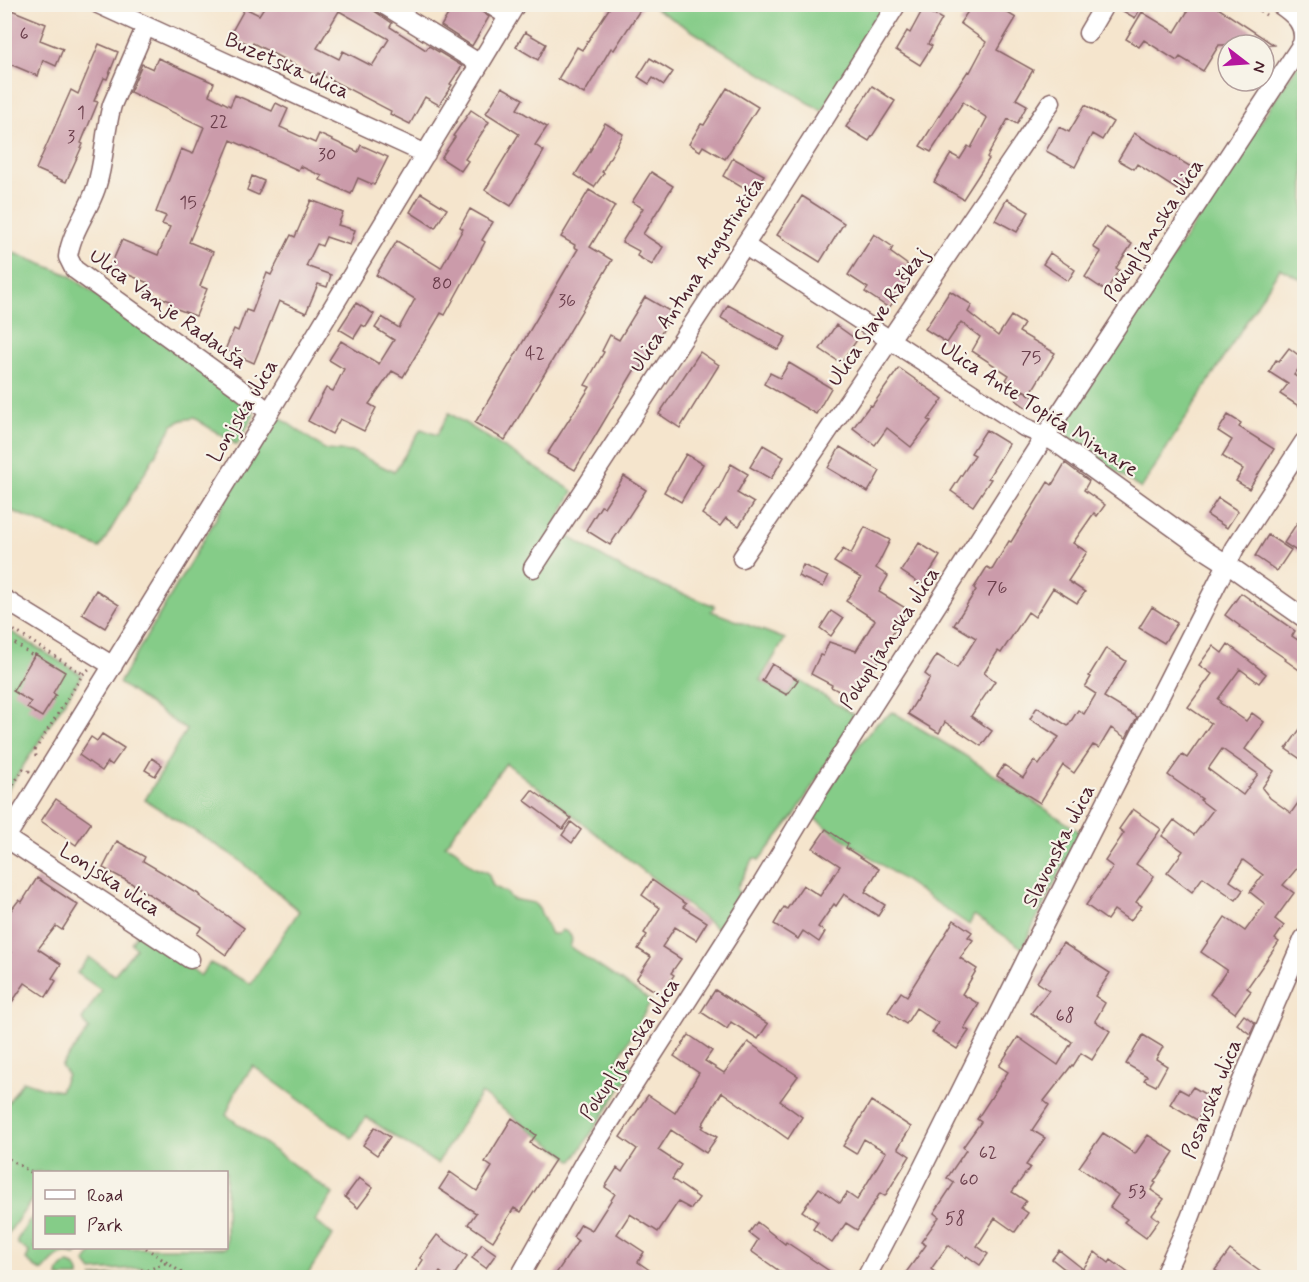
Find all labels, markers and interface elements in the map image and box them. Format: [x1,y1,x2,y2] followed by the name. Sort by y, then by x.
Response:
[19,22,29,46] house number: 6
[220,26,354,106] street label: Buzetska ulica
[1216,33,1276,93] north arrow
[1247,59,1271,75] text: N
[77,101,85,125] house number: 1
[210,110,228,134] house number: 22
[67,125,75,149] house number: 3
[318,143,336,167] house number: 30
[1097,153,1211,307] street label: Pokupljanska ulica
[623,172,771,378] street label: Ulica Antuna Augustinčića
[179,191,197,215] house number: 15
[83,242,253,376] street label: Ulica Vanje Radauša
[821,242,935,392] street label: Ulica Slave Raškaj
[432,272,452,296] house number: 80
[558,289,576,313] house number: 36
[934,334,1144,484] street label: Ulica Ante Topića Mimare
[525,342,545,366] house number: 42
[1021,346,1041,370] house number: 75
[201,354,285,468] street label: Lonjska ulica
[833,561,947,715] street label: Pokupljanska ulica
[987,576,1007,600] house number: 76
[1016,780,1102,912] street label: Slavonska ulica
[54,837,166,923] street label: Lonjska ulica
[573,972,687,1126] street label: Pokupljanska ulica
[1055,1004,1075,1028] house number: 68
[1175,1035,1249,1163] street label: Posavska ulica
[979,1141,997,1165] house number: 62
[959,1168,979,1192] house number: 60
[33,1171,228,1249] legend
[1128,1180,1147,1204] house number: 53
[87,1184,123,1208] text: Road
[945,1207,965,1231] house number: 58
[87,1214,123,1238] text: Park

